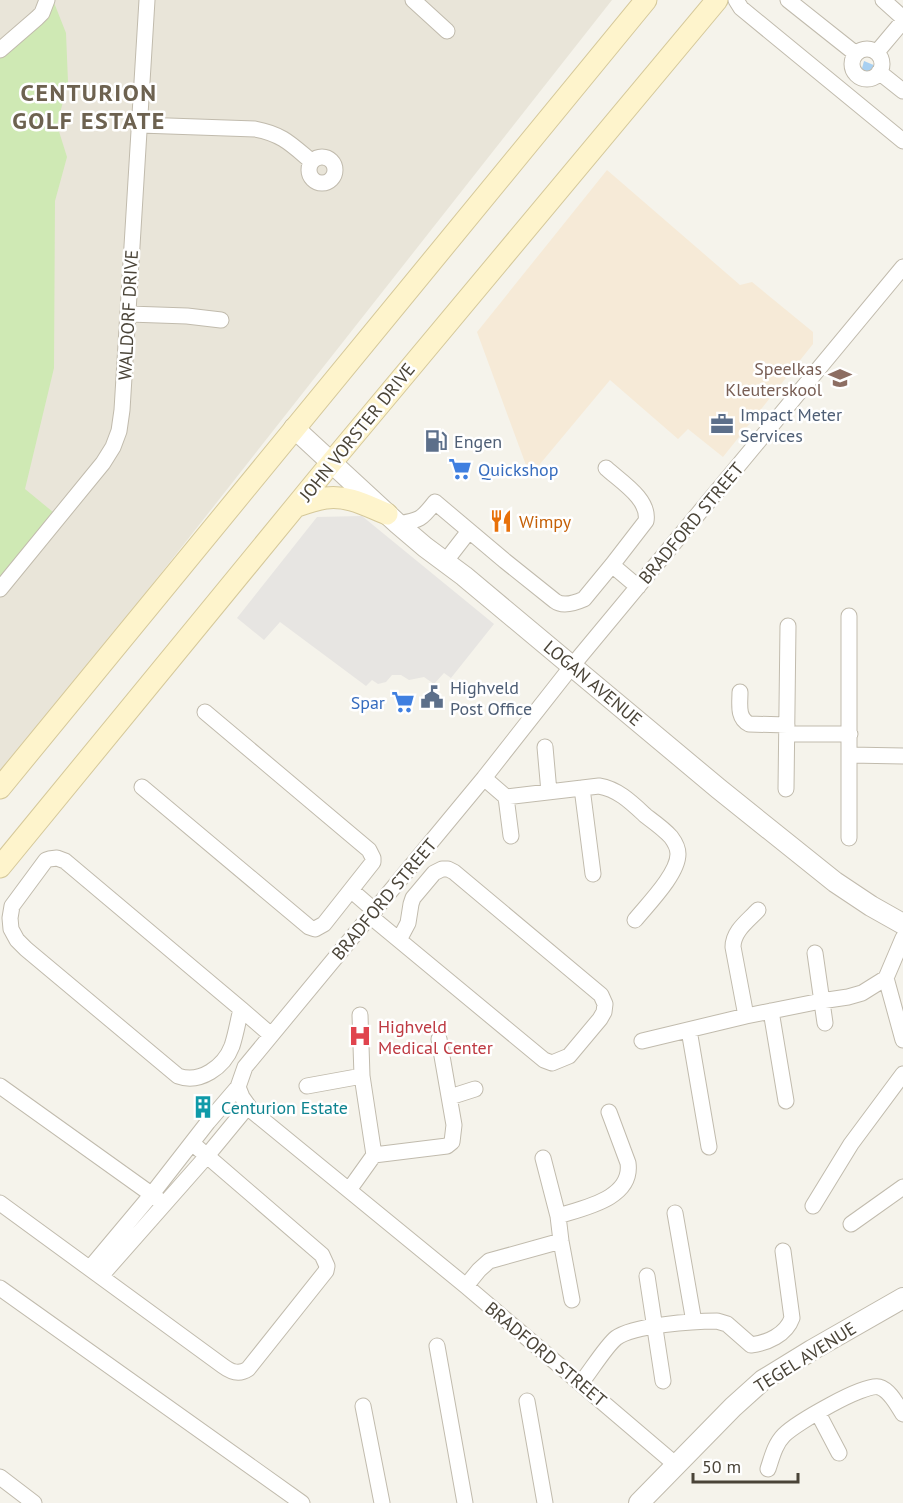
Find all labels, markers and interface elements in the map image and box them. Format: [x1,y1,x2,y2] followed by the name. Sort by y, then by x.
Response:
[12,77,166,136] district label: CENTURION GOLF ESTATE
[113,249,143,381] street label: WALDORF DRIVE
[725,357,823,401] place label: Speelkas Kleuterskool
[294,358,420,507] street label: JOHN VORSTER DRIVE
[827,365,853,391] school or university icon: Speelkas Kleuterskool
[740,403,842,447] place label: Impact Meter Services
[709,411,735,437] office icon: Impact Meter Services
[423,428,449,454] fuel station icon: Engen
[454,430,502,453] place label: Engen
[447,456,473,482] supermarket icon: Quickshop
[478,458,558,481] place label: Quickshop
[633,458,749,588] street label: BRADFORD STREET
[488,508,514,534] restaurant icon: Wimpy
[519,510,572,533] place label: Wimpy
[539,635,647,731] street label: LOGAN AVENUE
[450,676,532,720] place label: Highveld Post Office
[419,684,445,710] public building icon: Highveld Post Office
[390,689,416,715] supermarket icon: Spar
[351,691,385,714] place label: Spar
[326,834,442,964] street label: BRADFORD STREET
[378,1015,493,1059] place label: Highveld Medical Center
[347,1023,373,1049] hospital icon: Highveld Medical Center
[190,1094,216,1120] building icon: Centurion Estate
[221,1096,348,1119] place label: Centurion Estate
[481,1296,611,1412] street label: BRADFORD STREET
[750,1316,860,1398] street label: TEGEL AVENUE
[693,1446,798,1484] scale bar
[702,1455,741,1478] text: 50 m

